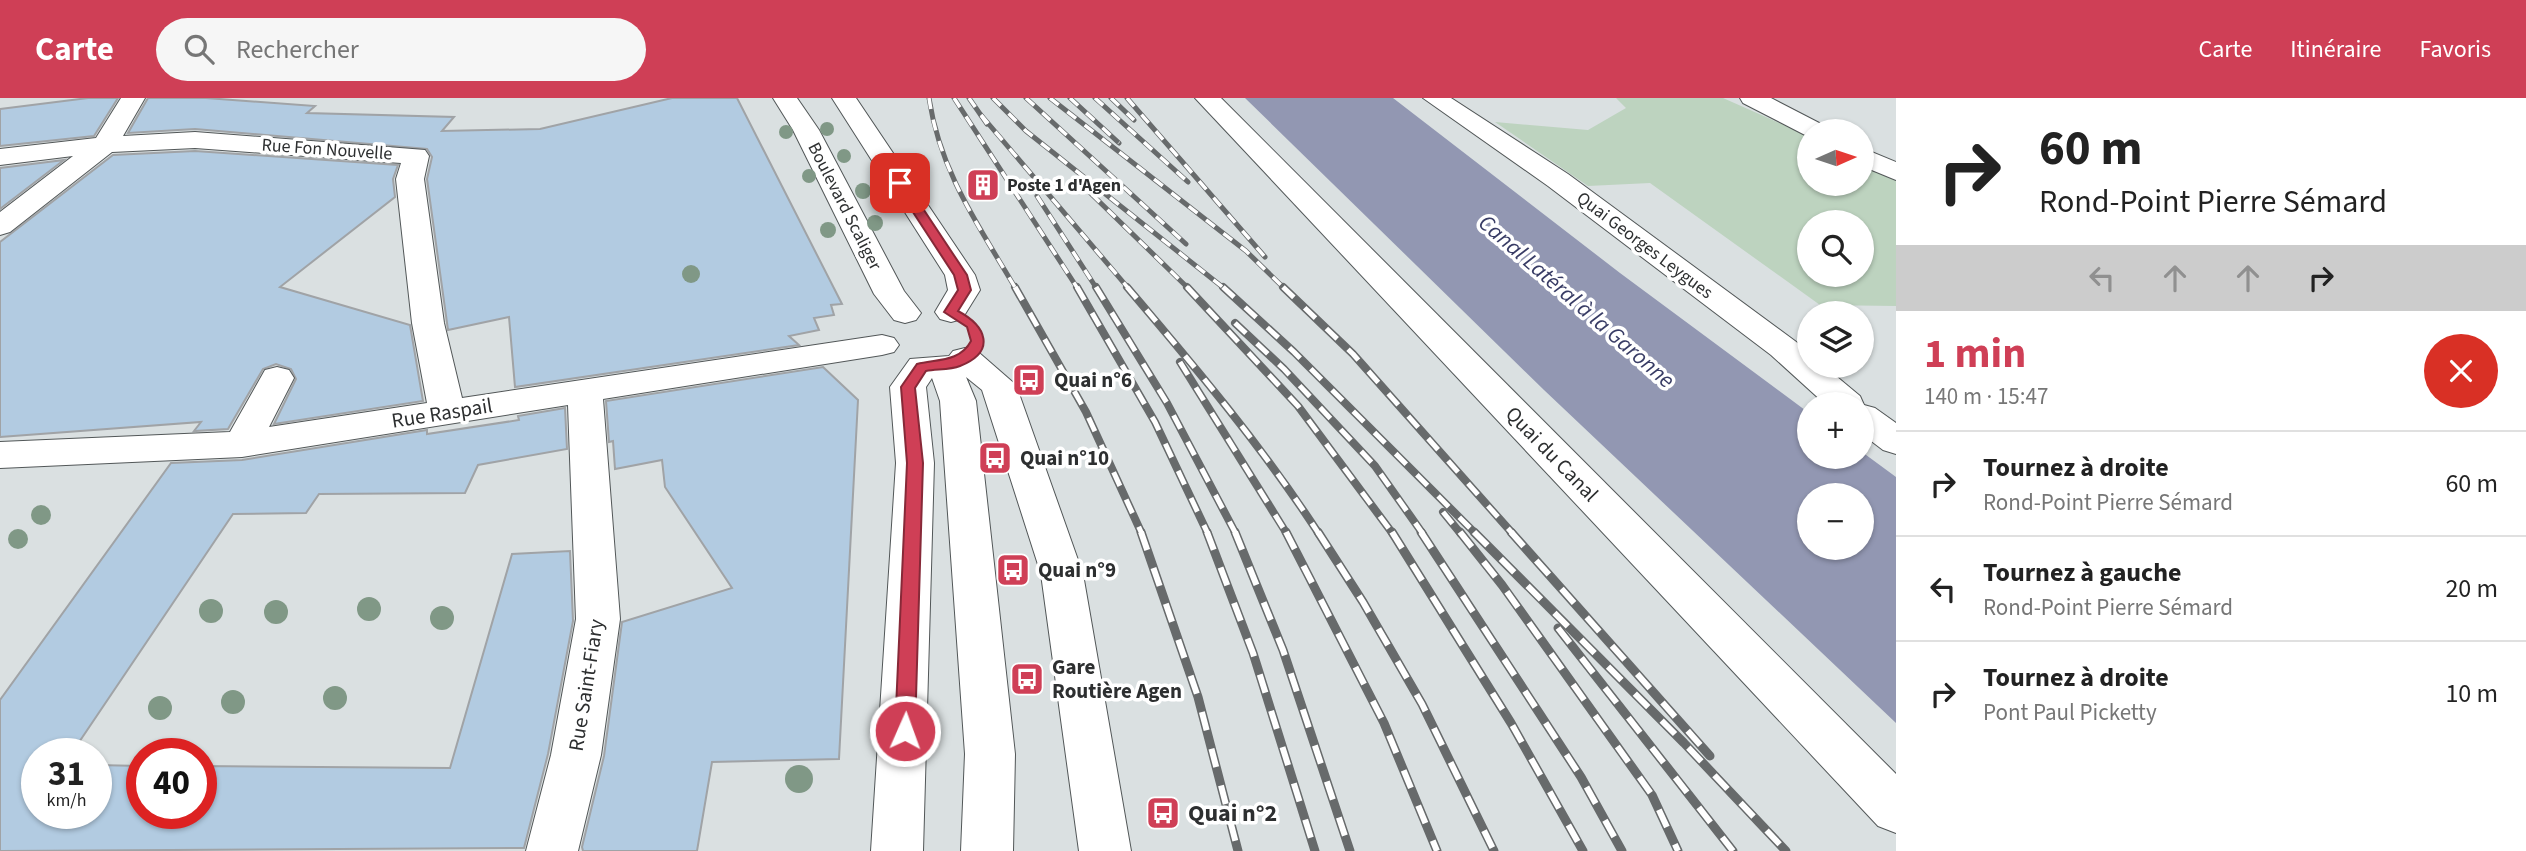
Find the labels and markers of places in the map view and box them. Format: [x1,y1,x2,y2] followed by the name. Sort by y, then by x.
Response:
[870,153,930,213] pin
[964,166,1002,204] building icon: Poste 1 d'Agen
[1007,173,1121,198] place label: Poste 1 d'Agen
[1010,361,1048,399] bus stop icon: Quai n°6
[1054,365,1132,395] place label: Quai n°6
[976,439,1014,477] bus stop icon: Quai n°10
[1020,443,1109,473] place label: Quai n°10
[994,551,1032,589] bus stop icon: Quai n°9
[1038,555,1116,585] place label: Quai n°9
[1052,652,1182,706] place label: Gare Routière Agen
[1008,660,1046,698] bus stop icon: Gare Routière Agen
[1144,794,1182,832] bus stop icon: Quai n°2
[1188,796,1277,831] place label: Quai n°2

